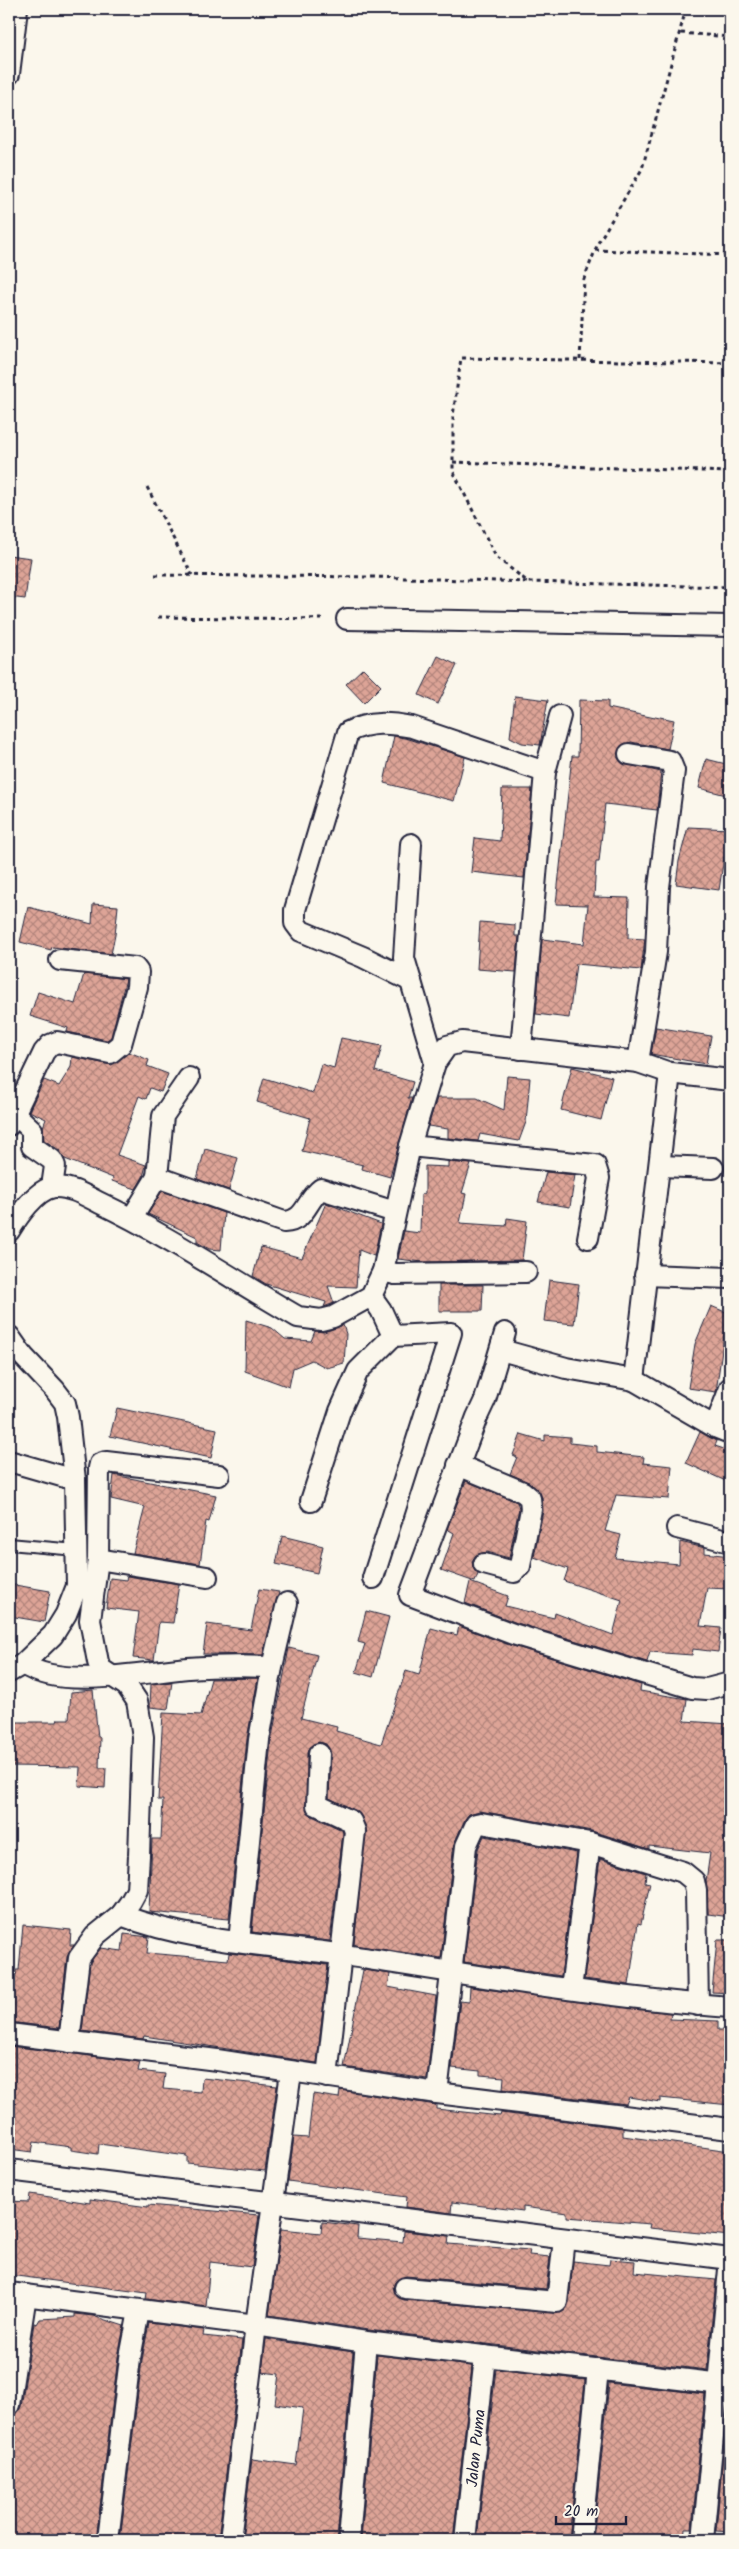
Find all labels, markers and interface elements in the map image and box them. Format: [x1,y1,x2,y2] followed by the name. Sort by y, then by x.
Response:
[460,2408,493,2488] street label: Jalan Puma
[556,2494,626,2526] scale bar
[564,2500,598,2524] text: 20 m

